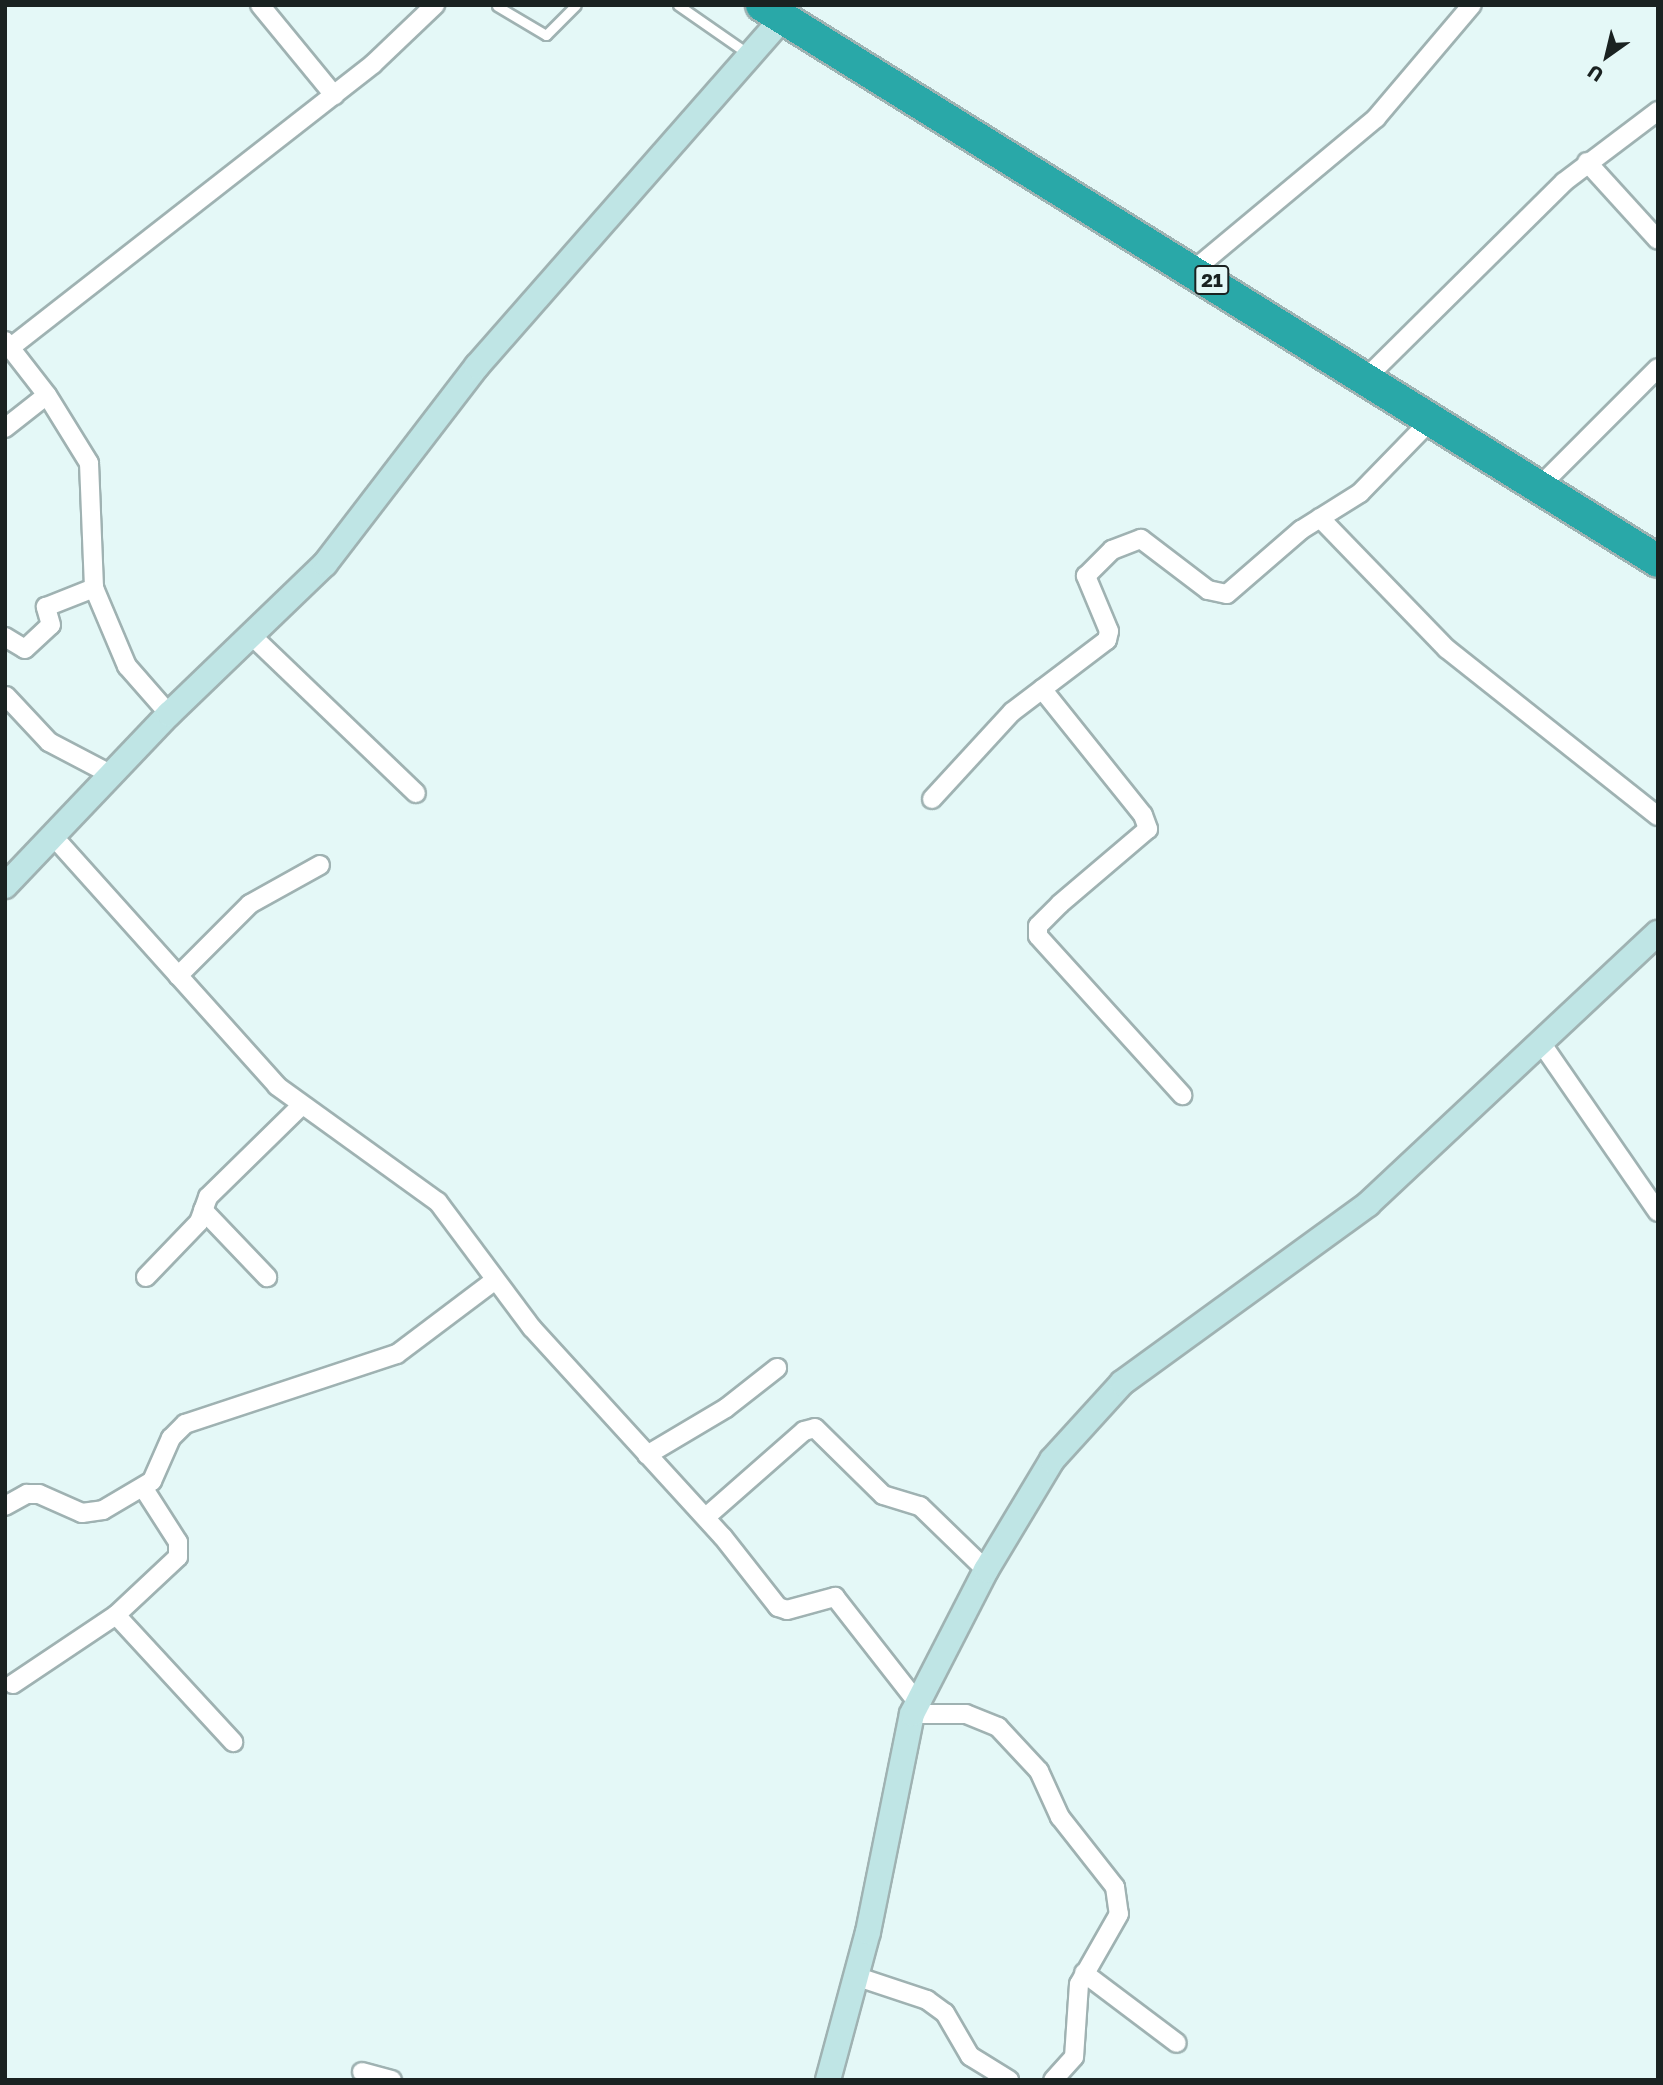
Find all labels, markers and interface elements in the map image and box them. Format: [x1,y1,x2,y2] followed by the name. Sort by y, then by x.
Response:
[1572,21,1642,91] north arrow
[1583,60,1607,87] text: U
[1193,264,1231,296] road number: 21

